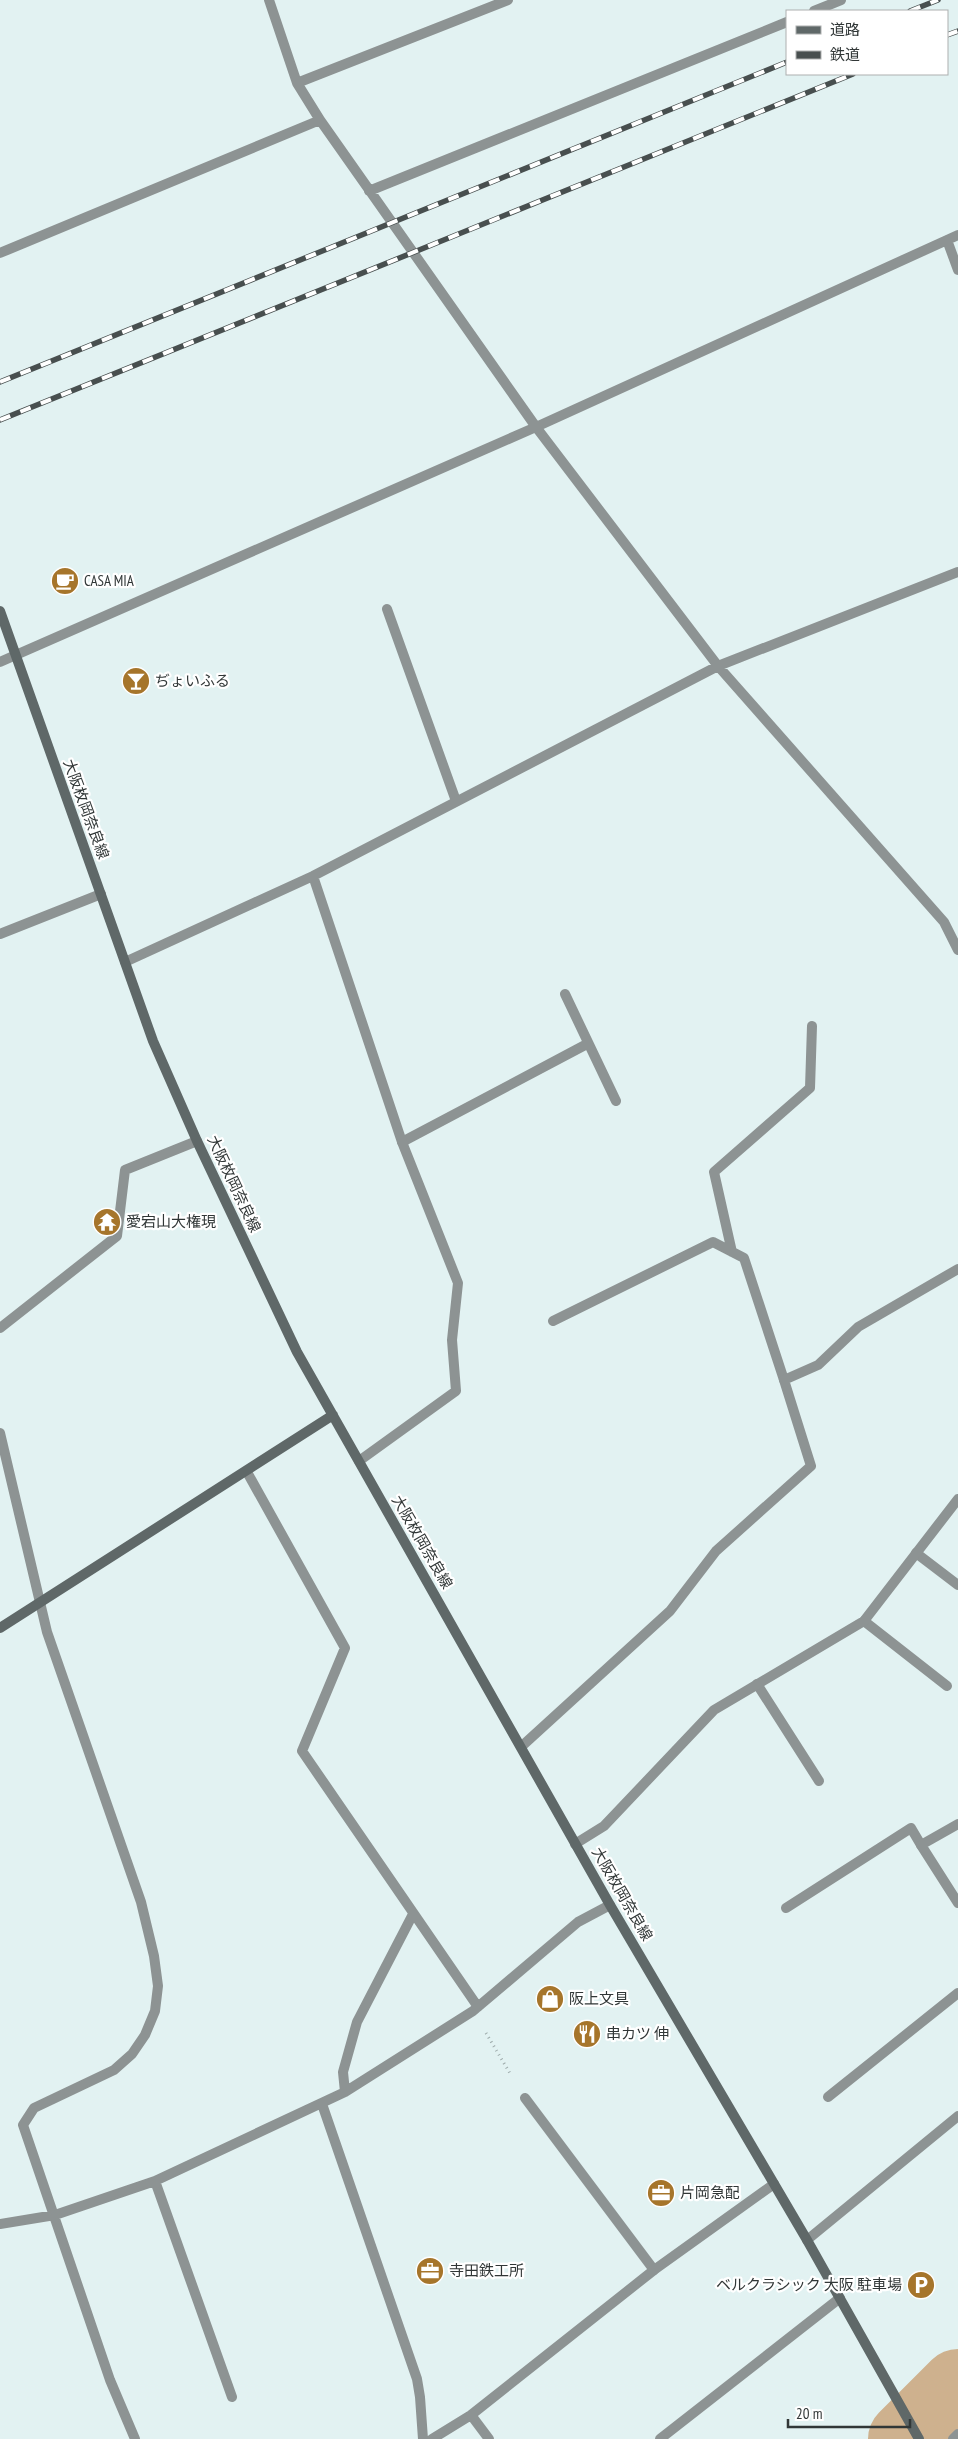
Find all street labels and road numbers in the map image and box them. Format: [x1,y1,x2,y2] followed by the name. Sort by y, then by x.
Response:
[60,756,113,861] street label: 大阪枚岡奈良線
[204,1132,265,1235] street label: 大阪枚岡奈良線
[388,1492,457,1592] street label: 大阪枚岡奈良線
[588,1844,657,1944] street label: 大阪枚岡奈良線

